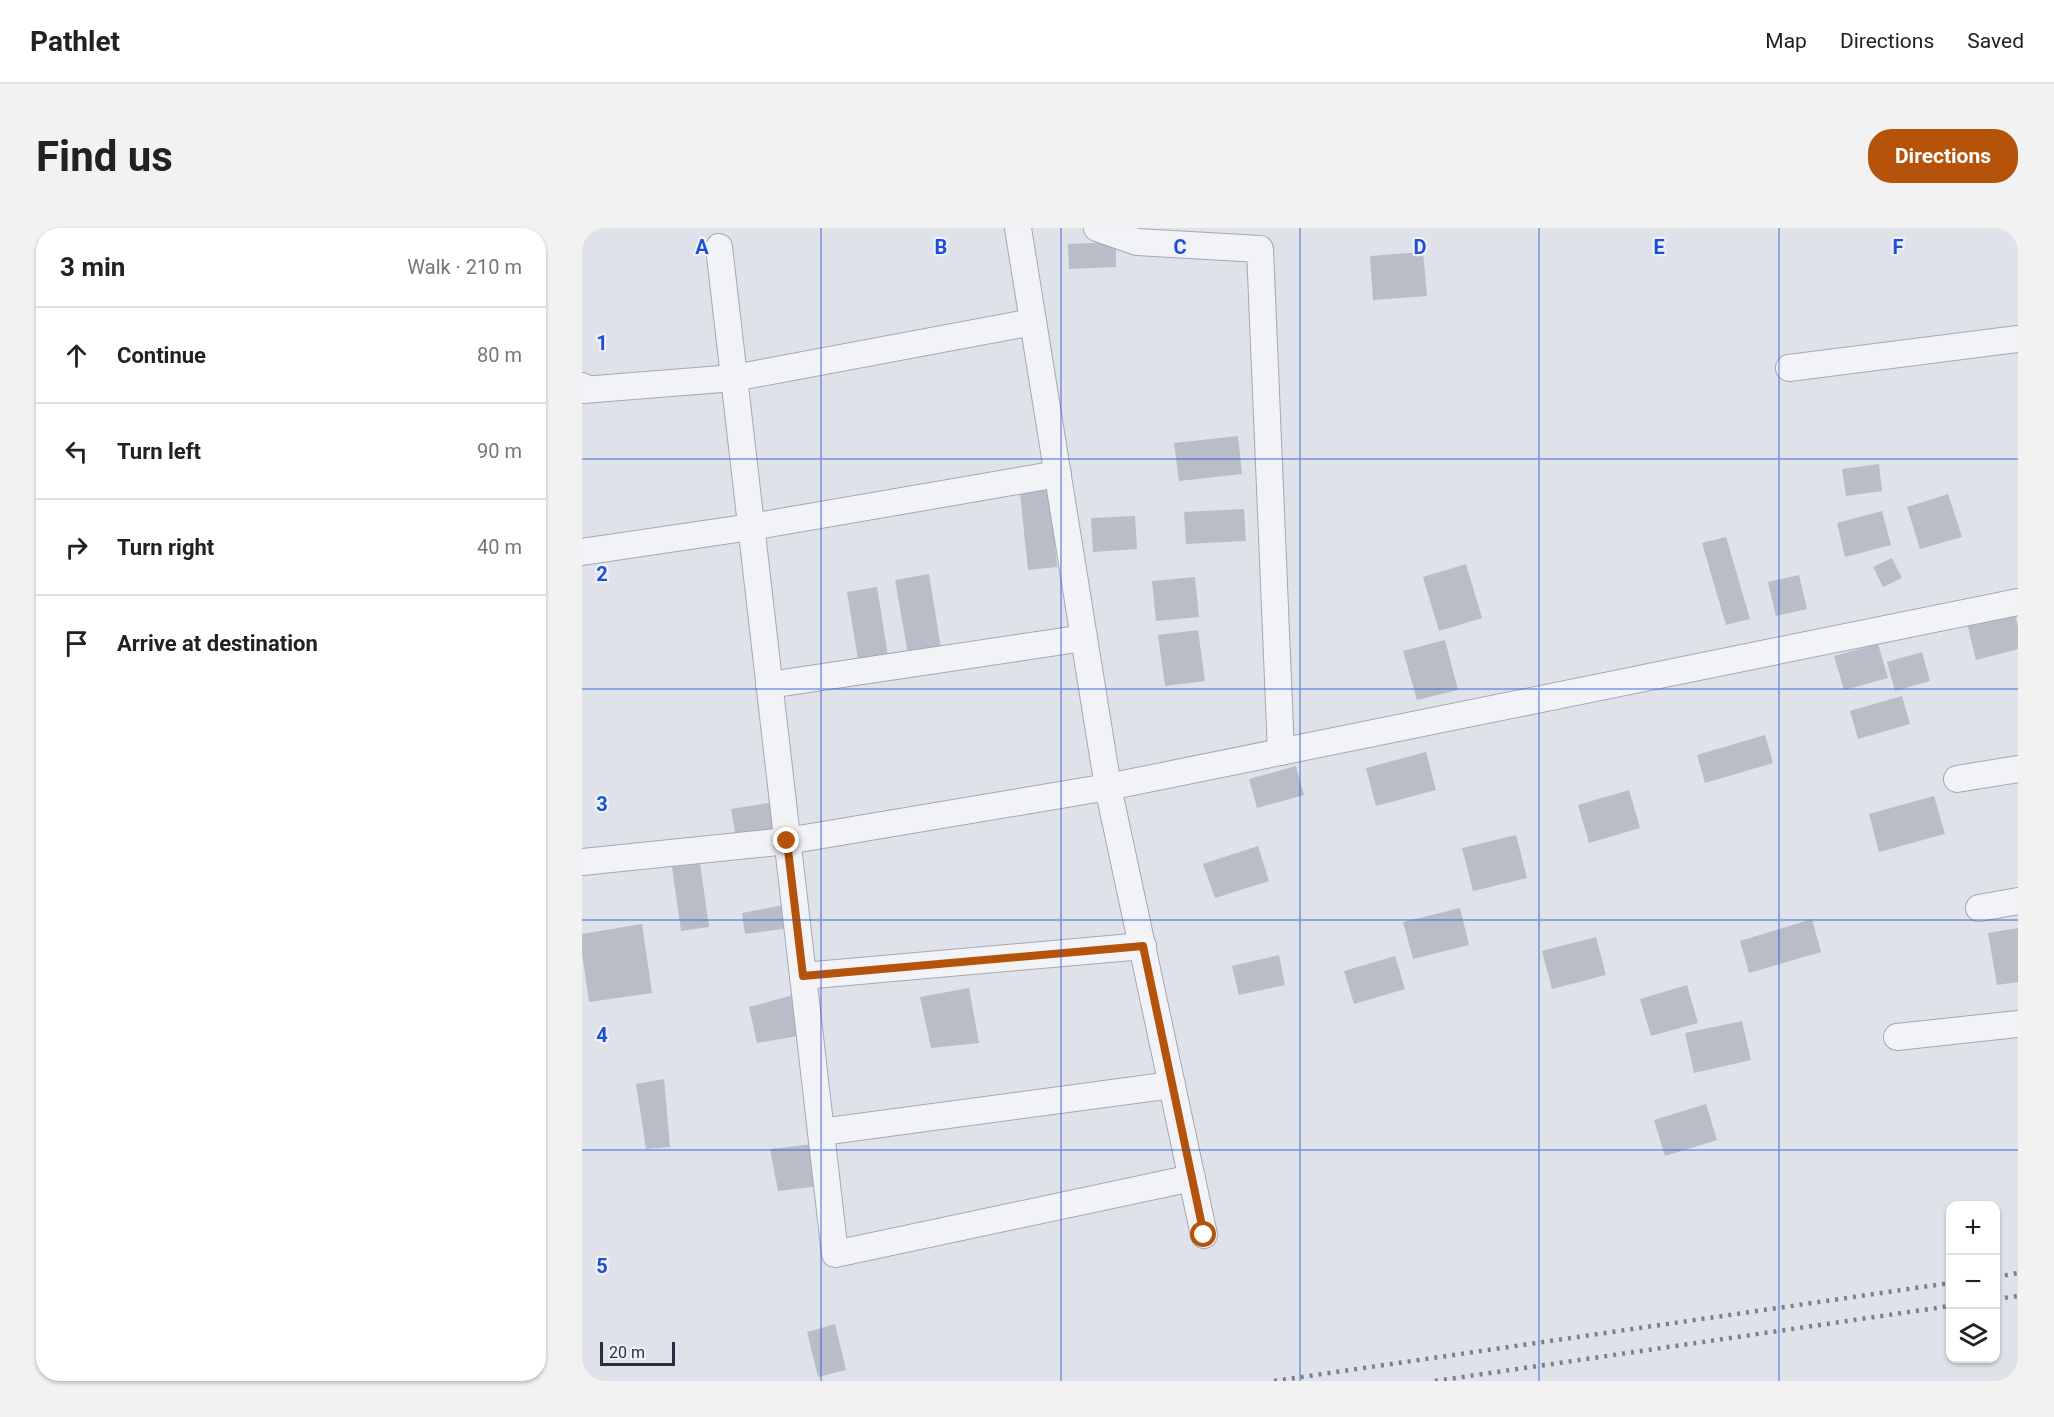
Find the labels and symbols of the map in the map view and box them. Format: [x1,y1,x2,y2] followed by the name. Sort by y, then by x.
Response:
[695,235,709,259] text: A
[935,235,947,259] text: B
[1173,235,1187,259] text: C
[1414,235,1427,259] text: D
[1653,235,1665,259] text: E
[1893,235,1904,259] text: F
[596,331,608,355] text: 1
[596,562,608,586] text: 2
[596,792,608,816] text: 3
[773,827,799,853] route end
[596,1023,608,1047] text: 4
[1190,1221,1216,1247] route start
[596,1254,608,1278] text: 5
[600,1339,675,1366] scale bar

